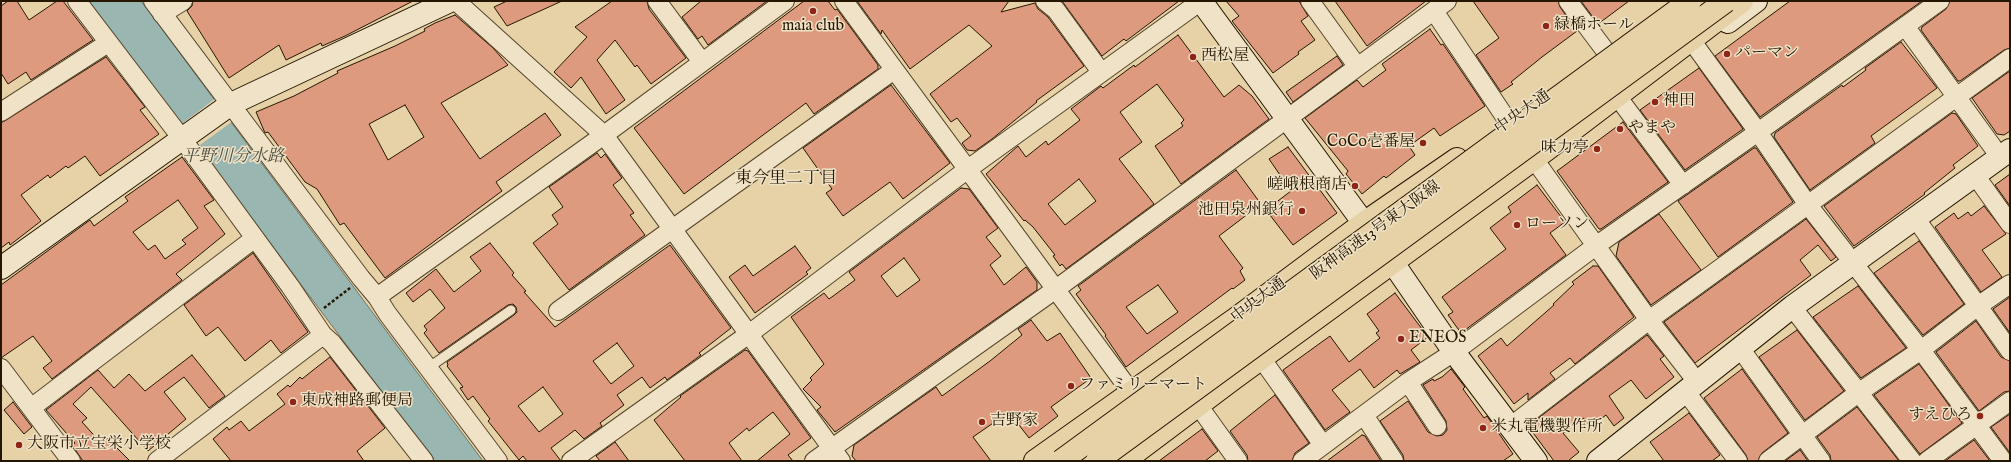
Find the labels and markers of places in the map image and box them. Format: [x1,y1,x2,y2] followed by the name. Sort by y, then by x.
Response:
[808,6,818,16] marker: maia club
[1554,16,1634,36] place label: 緑橋ホール
[782,17,844,37] place label: maia club
[1541,21,1551,31] marker: 緑橋ホール
[1735,44,1799,64] place label: パーマン
[1201,47,1249,67] place label: 西松屋
[1722,49,1732,59] marker: パーマン
[1188,52,1198,62] marker: 西松屋
[1663,92,1695,112] place label: 神田
[1650,97,1660,107] marker: 神田
[1628,119,1676,139] place label: やまや
[1615,124,1625,134] marker: やまや
[1327,133,1415,153] place label: CoCo壱番屋
[1418,138,1428,148] marker: CoCo壱番屋
[1541,139,1589,159] place label: 味力亭
[1592,144,1602,154] marker: 味力亭
[1267,176,1347,196] place label: 嵯峨根商店
[1350,181,1360,191] marker: 嵯峨根商店
[1198,201,1294,221] place label: 池田泉州銀行
[1297,206,1307,216] marker: 池田泉州銀行
[1525,215,1589,235] place label: ローソン
[1512,220,1522,230] marker: ローソン
[1409,329,1466,349] place label: ENEOS
[1396,334,1406,344] marker: ENEOS
[1079,376,1207,396] place label: ファミリーマート
[1066,381,1076,391] marker: ファミリーマート
[301,392,413,412] place label: 東成神路郵便局
[288,397,298,407] marker: 東成神路郵便局
[1908,406,1972,426] place label: すえひろ
[1975,411,1985,421] marker: すえひろ
[990,412,1038,432] place label: 吉野家
[977,417,987,427] marker: 吉野家
[1491,418,1603,438] place label: 米丸電機製作所
[1478,423,1488,433] marker: 米丸電機製作所
[27,435,171,455] place label: 大阪市立宝栄小学校
[14,440,24,450] marker: 大阪市立宝栄小学校

